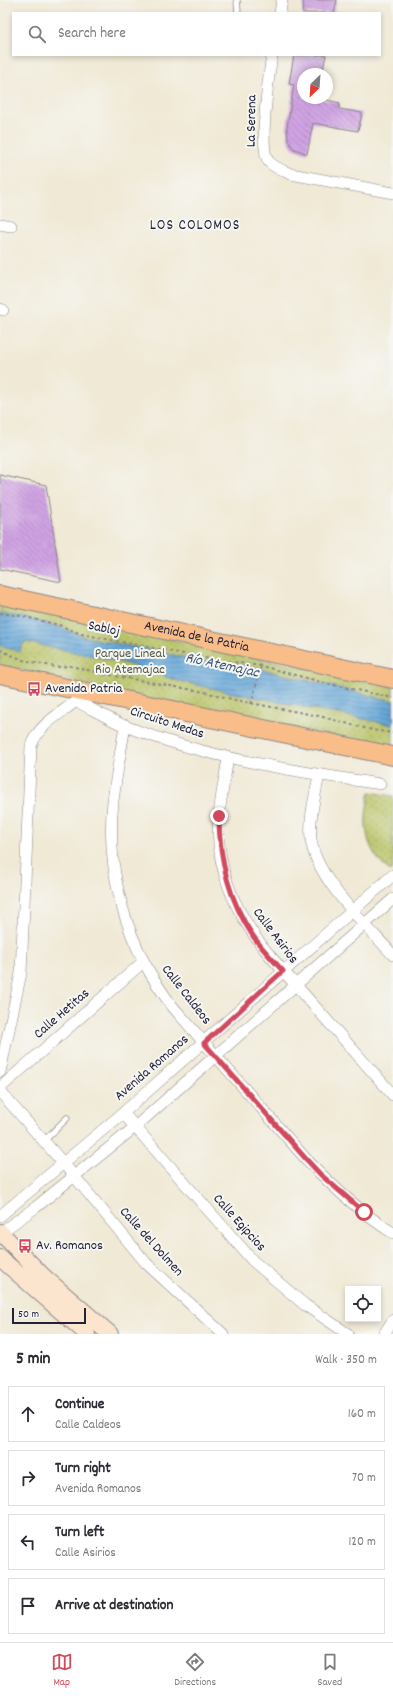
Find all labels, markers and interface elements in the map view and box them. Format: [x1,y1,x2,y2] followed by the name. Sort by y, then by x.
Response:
[12,12,381,56] search box
[26,23,48,45] icon: search
[58,23,126,45] text: Search here
[297,68,333,104] north arrow
[242,94,262,147] street label: La Serena
[150,215,240,237] district label: LOS COLOMOS
[86,616,122,642] street label: Sabloj
[142,616,251,658] street label: Avenida de la Patria
[95,644,166,680] park label: Parque Lineal Rio Atemajac
[183,647,262,685] water label: Río Atemajac
[45,679,123,699] place label: Avenida Patria
[26,681,42,697] bus stop icon: Avenida Patria
[127,702,207,744] street label: Circuito Medas
[210,807,228,825] route end
[247,904,303,968] street label: Calle Asirios
[156,961,216,1029] street label: Calle Caldeos
[30,984,94,1044] street label: Calle Hetitas
[110,1030,194,1106] street label: Avenida Romanos
[208,1190,270,1256] street label: Calle Egipcios
[114,1203,188,1281] street label: Calle del Dolmen
[355,1203,373,1221] route start
[36,1236,103,1256] place label: Av. Romanos
[17,1238,33,1254] bus stop icon: Av. Romanos
[345,1286,381,1322] map controls
[345,1286,381,1322] button: locate
[12,1306,86,1325] scale bar
[18,1307,39,1323] text: 50 m
[16,1348,50,1372] text: 5 min
[315,1351,377,1370] text: Walk · 350 m
[55,1394,104,1416] text: Continue
[17,1403,39,1425] icon: ahead
[348,1405,376,1424] text: 160 m
[55,1416,121,1435] text: Calle Caldeos
[55,1458,111,1480] text: Turn right
[17,1467,39,1489] icon: right
[352,1469,376,1488] text: 70 m
[55,1480,141,1499] text: Avenida Romanos
[55,1522,104,1544] text: Turn left
[17,1531,39,1553] icon: left
[348,1533,376,1552] text: 120 m
[55,1544,116,1563] text: Calle Asirios
[17,1595,39,1617] icon: arrive
[55,1595,173,1617] text: Arrive at destination
[51,1651,73,1691] tab: Map
[174,1651,216,1691] tab: Directions
[318,1651,342,1691] tab: Saved

